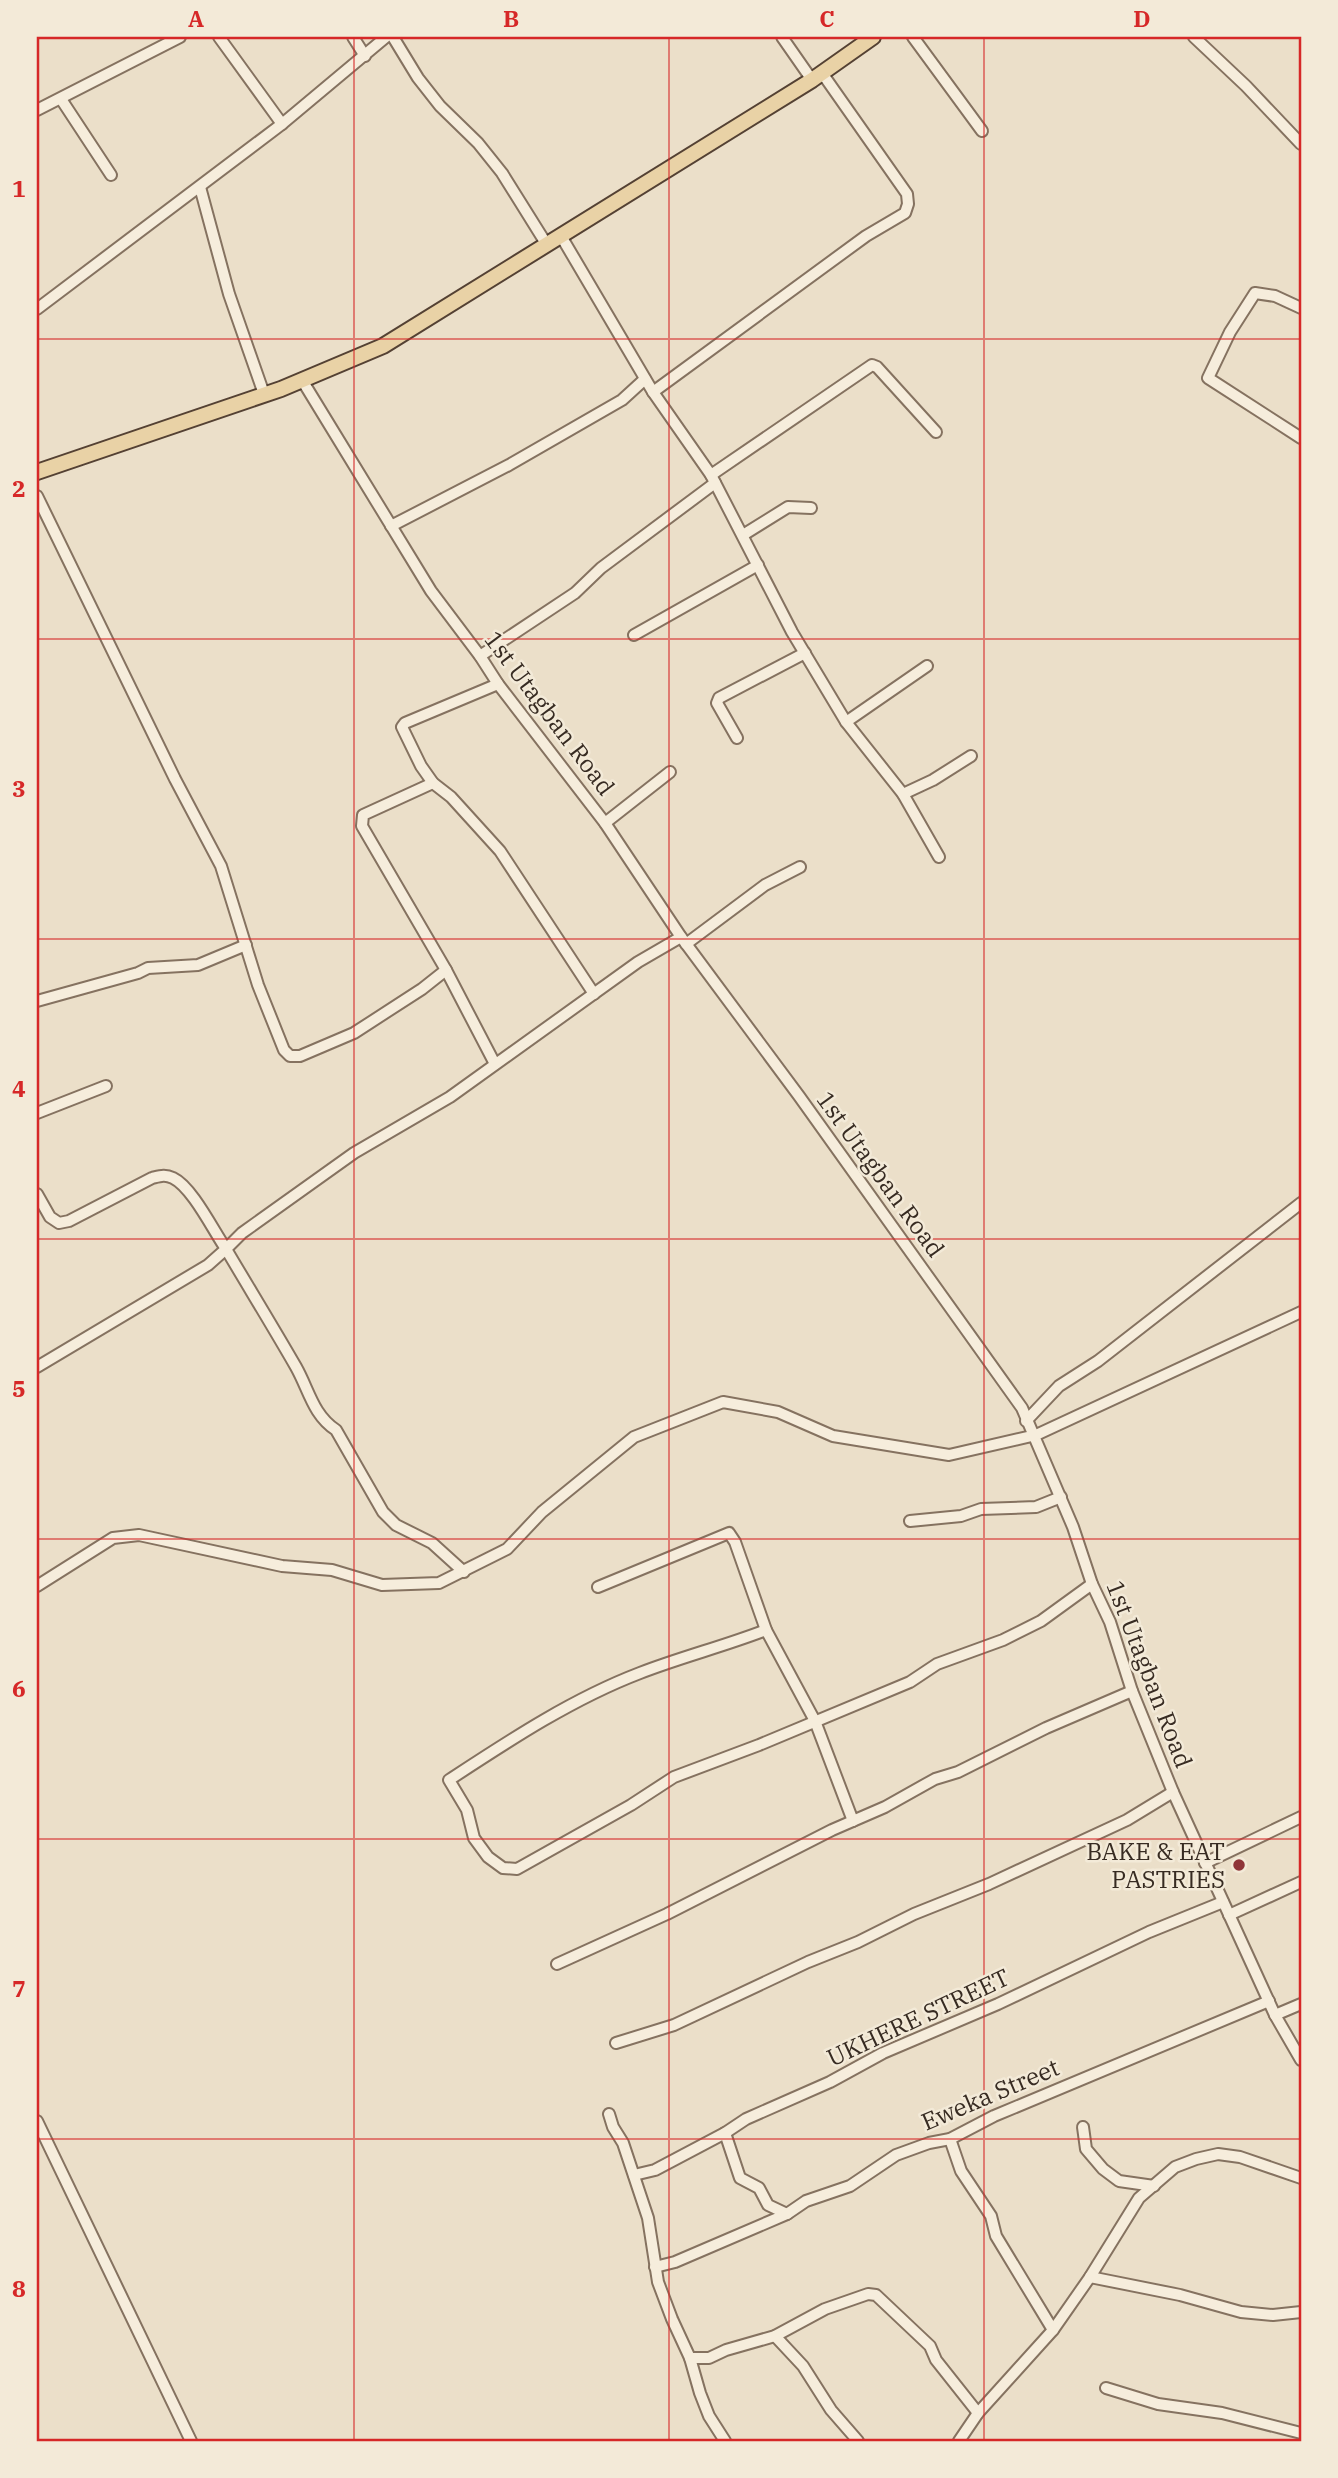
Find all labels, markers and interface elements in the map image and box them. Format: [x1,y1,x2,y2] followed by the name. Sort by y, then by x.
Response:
[188,3,204,33] text: A
[503,3,519,33] text: B
[819,3,835,33] text: C
[1133,3,1151,33] text: D
[12,173,26,203] text: 1
[12,473,26,503] text: 2
[478,624,622,802] street label: 1st Utagban Road
[12,773,26,803] text: 3
[12,1073,26,1103] text: 4
[810,1085,952,1263] street label: 1st Utagban Road
[12,1373,26,1403] text: 5
[1100,1576,1200,1772] street label: 1st Utagban Road
[12,1673,26,1703] text: 6
[1086,1835,1225,1895] place label: BAKE & EAT PASTRIES
[1231,1857,1247,1873] marker: BAKE & EAT PASTRIES
[822,1961,1014,2073] street label: UKHERE STREET
[12,1973,26,2003] text: 7
[916,2051,1064,2137] street label: Eweka Street
[12,2273,26,2303] text: 8

